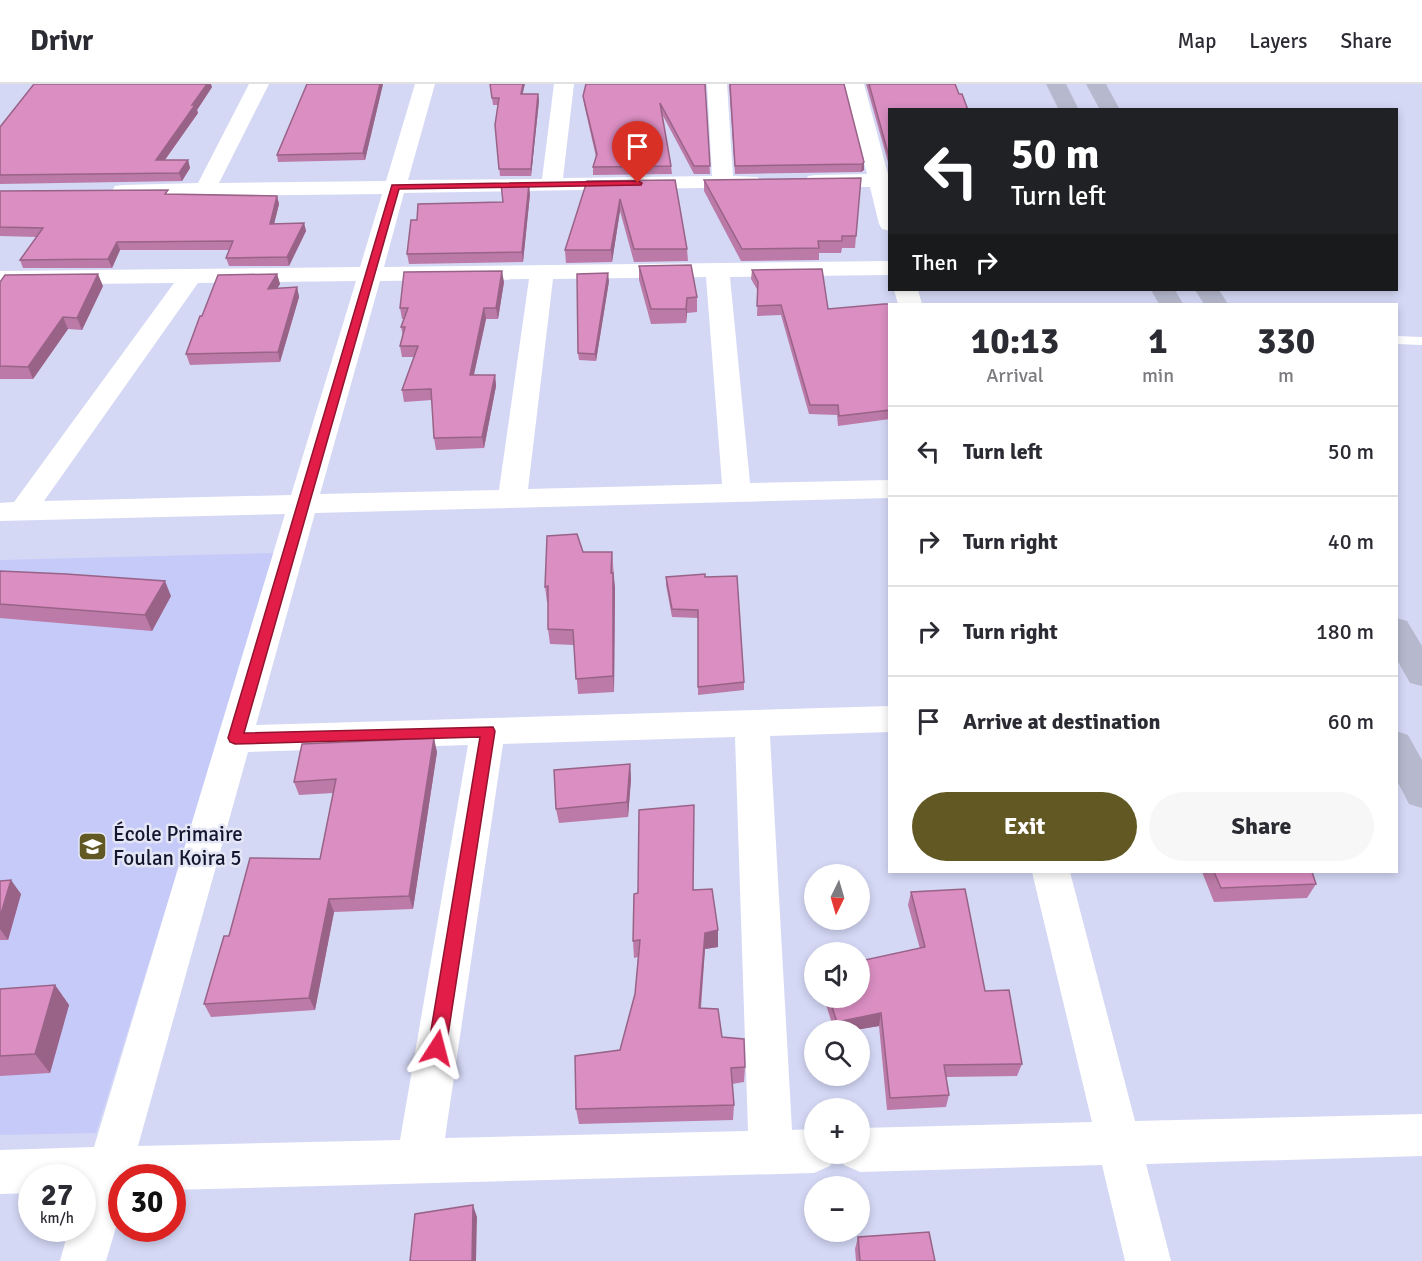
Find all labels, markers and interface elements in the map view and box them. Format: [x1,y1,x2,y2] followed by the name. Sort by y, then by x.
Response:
[30,24,93,58] text: Drivr
[1178,28,1216,54] text: Map
[1249,28,1307,54] text: Layers
[1340,28,1392,54] text: Share
[612,121,663,183] pin
[1011,129,1100,180] text: 50 m
[621,130,654,163] icon: arrive
[912,132,990,210] icon: left
[1011,180,1106,213] text: Turn left
[970,246,1003,279] icon: right
[912,249,958,276] text: Then
[971,319,1059,364] text: 10:13
[1148,319,1168,364] text: 1
[1257,319,1315,364] text: 330
[986,363,1044,388] text: Arrival
[1142,363,1174,388] text: min
[1278,363,1294,388] text: m
[912,435,945,468] icon: left
[963,438,1043,465] text: Turn left
[1328,438,1374,465] text: 50 m
[912,525,945,558] icon: right
[963,528,1058,555] text: Turn right
[1328,528,1374,555] text: 40 m
[912,615,945,648] icon: right
[963,618,1058,645] text: Turn right
[1316,618,1374,645] text: 180 m
[912,705,945,738] icon: arrive
[963,708,1160,735] text: Arrive at destination
[1328,708,1374,735] text: 60 m
[912,792,1137,861] button: Exit
[1149,792,1374,861] button: Share
[113,821,243,871] place label: École Primaire Foulan Koira 5
[76,830,108,862] school or university icon: École Primaire Foulan Koira 5
[804,864,870,930] north arrow
[804,864,870,1242] map controls
[804,942,870,1008] button: sound
[405,1016,469,1080] position arrow
[804,1020,870,1086] button: search
[804,1098,870,1164] button: +
[108,1164,186,1242] speed limit sign: 30
[804,1176,870,1242] button: −
[41,1177,73,1214] text: 27
[40,1209,74,1227] text: km/h

